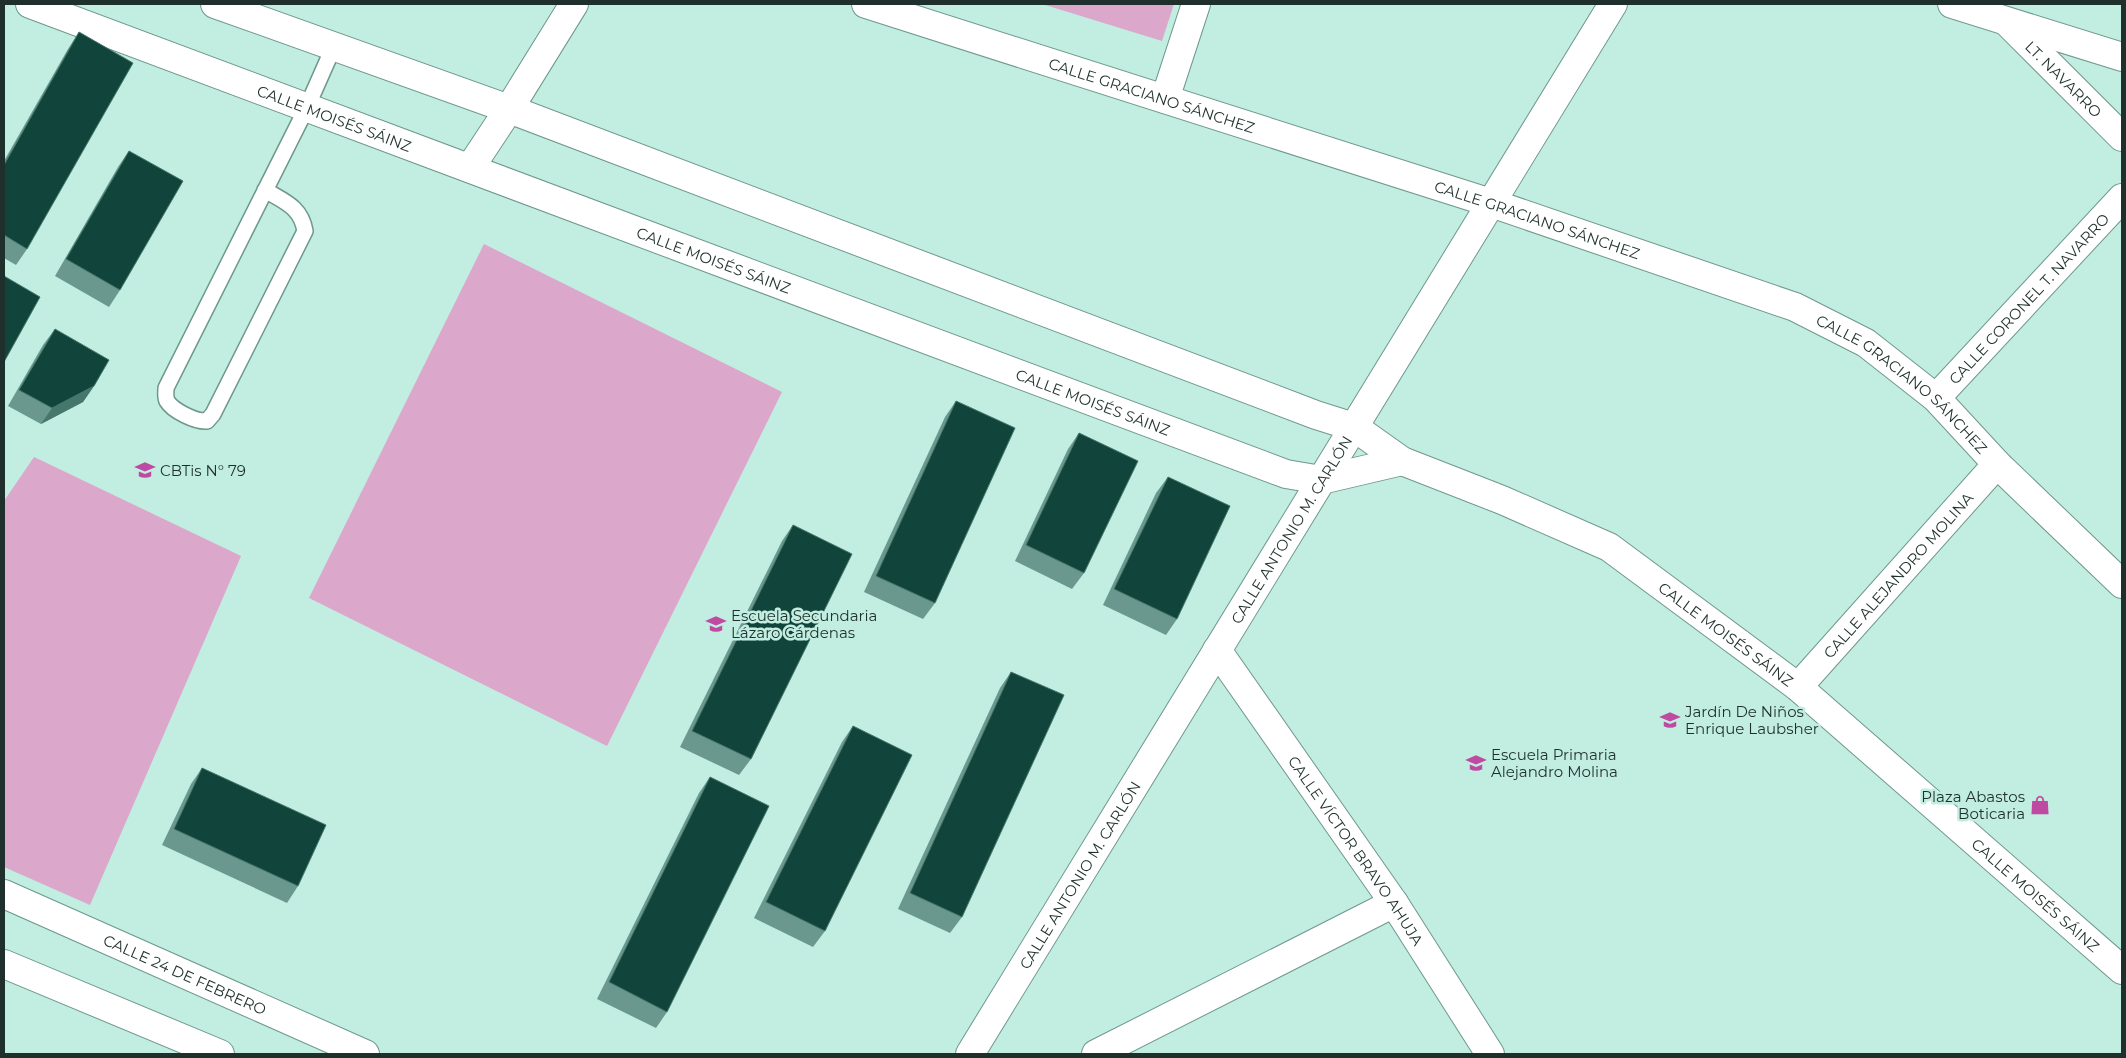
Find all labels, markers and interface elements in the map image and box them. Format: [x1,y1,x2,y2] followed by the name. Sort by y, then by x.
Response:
[2022,37,2106,121] street label: LT. NAVARRO
[1046,53,1258,137] street label: CALLE GRACIANO SÁNCHEZ
[255,80,414,155] street label: CALLE MOISÉS SÁINZ
[1432,176,1643,263] street label: CALLE GRACIANO SÁNCHEZ
[1944,209,2113,388] street label: CALLE CORONEL T. NAVARRO
[634,222,794,297] street label: CALLE MOISÉS SÁINZ
[1813,310,1992,457] street label: CALLE GRACIANO SÁNCHEZ
[1013,364,1173,439] street label: CALLE MOISÉS SÁINZ
[1226,432,1356,627] street label: CALLE ANTONIO M. CARLÓN
[134,459,156,481] school or university icon: CBTis N° 79
[160,461,246,480] place label: CBTis N° 79
[1819,488,1977,662] street label: CALLE ALEJANDRO MOLINA
[1655,578,1798,690] street label: CALLE MOISÉS SÁINZ
[731,606,877,642] place label: Escuela Secundaria Lázaro Cárdenas
[705,613,727,635] school or university icon: Escuela Secundaria Lázaro Cárdenas
[1684,702,1819,738] place label: Jardín De Niños Enrique Laubsher
[1659,709,1681,731] school or university icon: Jardín De Niños Enrique Laubsher
[1491,745,1618,781] place label: Escuela Primaria Alejandro Molina
[1284,752,1428,949] street label: CALLE VÍCTOR BRAVO AHUJA
[1465,752,1487,774] school or university icon: Escuela Primaria Alejandro Molina
[1015,777,1144,972] street label: CALLE ANTONIO M. CARLÓN
[1921,787,2025,823] place label: Plaza Abastos Boticaria
[2029,794,2051,816] shop icon: Plaza Abastos Boticaria
[1968,834,2104,956] street label: CALLE MOISÉS SÁINZ
[101,930,270,1019] street label: CALLE 24 DE FEBRERO

